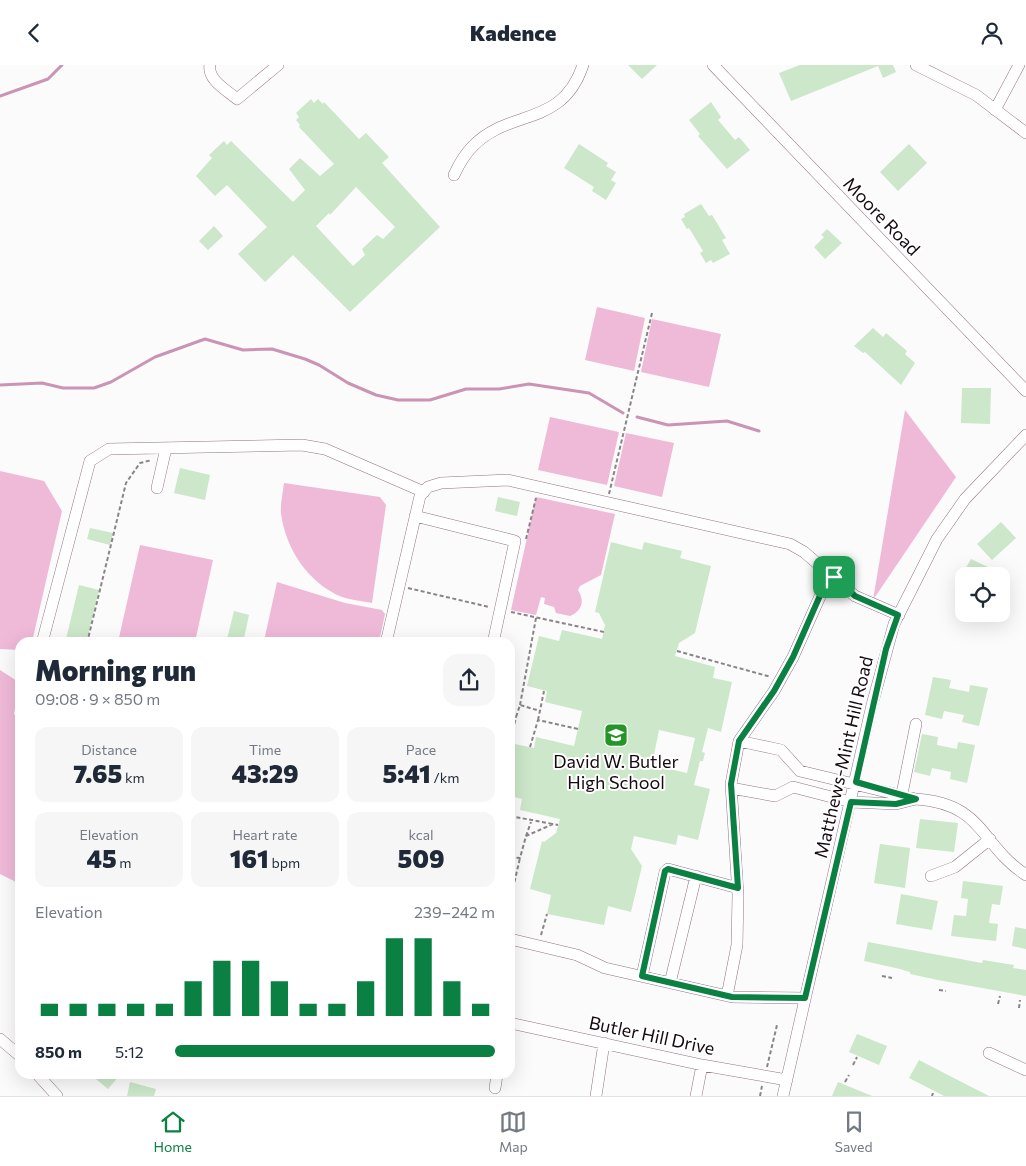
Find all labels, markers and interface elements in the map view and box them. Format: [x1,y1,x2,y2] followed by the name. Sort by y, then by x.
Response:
[20,19,48,47] icon: back
[470,19,556,46] text: Kadence
[978,19,1006,47] icon: person
[839,172,925,260] street label: Moore Road
[813,556,855,598] pin
[820,563,848,591] icon: arrive
[955,567,1010,622] map controls
[955,567,1010,622] button: locate
[35,653,196,687] text: Morning run
[443,654,495,706] button: share
[809,654,877,860] street label: Matthews-Mint Hill Road
[35,689,160,708] text: 09:08 · 9 × 850 m
[603,722,629,748] school or university icon: David W. Butler High School
[81,741,137,758] text: Distance
[249,741,281,758] text: Time
[406,741,436,758] text: Pace
[553,750,679,793] place label: David W. Butler High School
[73,758,122,788] text: 7.65
[231,758,299,788] text: 43:29
[383,758,431,788] text: 5:41
[122,769,145,786] text: km
[431,769,459,786] text: /km
[79,826,139,843] text: Elevation
[232,826,298,843] text: Heart rate
[408,826,434,843] text: kcal
[86,843,117,873] text: 45
[230,843,269,873] text: 161
[397,843,445,873] text: 509
[117,854,132,871] text: m
[269,854,300,871] text: bpm
[35,902,103,921] text: Elevation
[414,902,495,921] text: 239–242 m
[587,1011,717,1059] street label: Butler Hill Drive
[35,1042,82,1061] text: 850 m
[115,1042,144,1061] text: 5:12
[153,1108,192,1155] tab: Home
[499,1108,528,1155] tab: Map
[835,1108,873,1155] tab: Saved

